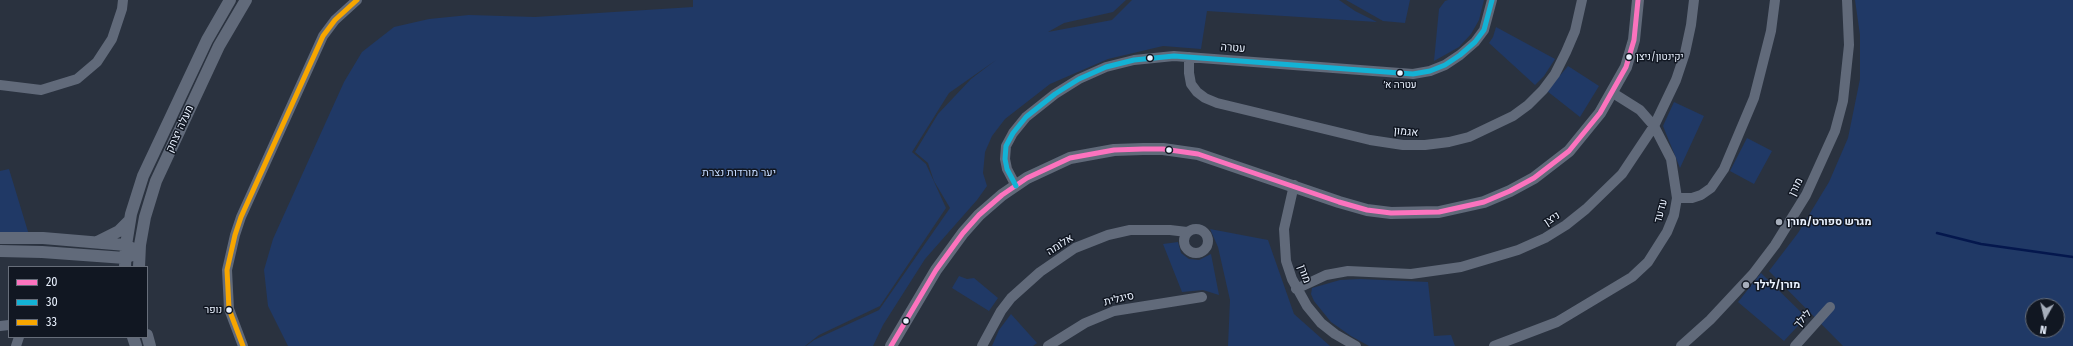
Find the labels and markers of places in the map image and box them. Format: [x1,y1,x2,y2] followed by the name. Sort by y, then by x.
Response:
[1636,51,1684,63] place label: יקינטון/ניצן
[1624,52,1634,62] marker: יקינטון/ניצן
[1145,53,1155,63] unlabelled marker
[1395,68,1405,78] marker: עטרה א׳
[1383,79,1417,91] place label: עטרה א׳
[1164,145,1174,155] unlabelled marker
[1787,215,1872,229] place label: מגרש ספורט/מורן
[1774,217,1784,227] marker: מגרש ספורט/מורן
[1754,278,1800,292] place label: מורן/לילך
[1741,280,1751,290] marker: מורן/לילך
[204,304,222,316] place label: נופר
[224,305,234,315] marker: נופר
[901,316,911,326] unlabelled marker

